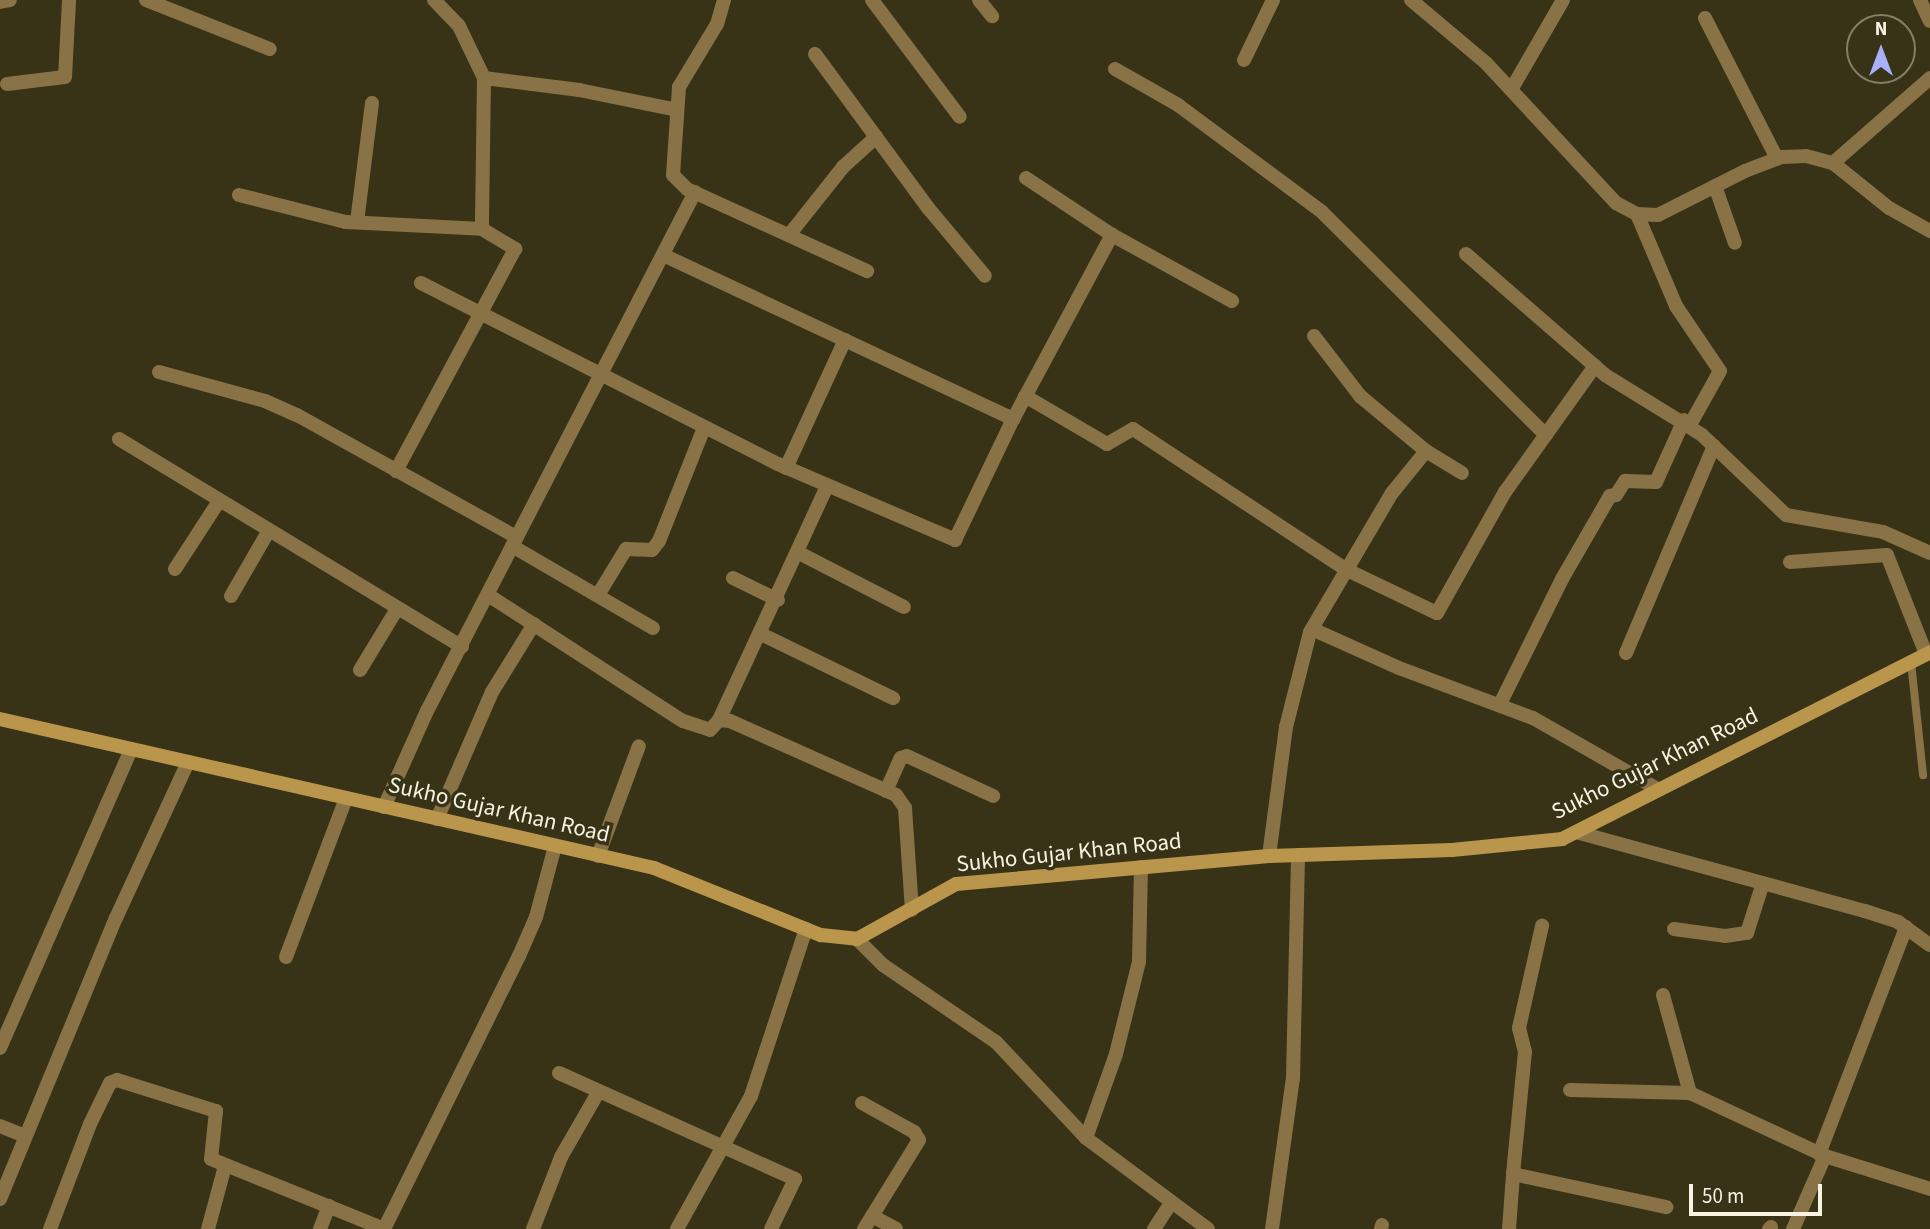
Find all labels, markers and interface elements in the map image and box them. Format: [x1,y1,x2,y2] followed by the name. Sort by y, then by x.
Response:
[1846,14,1916,84] north arrow
[1875,16,1887,43] text: N
[1547,702,1763,826] street label: Sukho Gujar Khan Road
[386,771,612,849] street label: Sukho Gujar Khan Road
[955,827,1183,879] street label: Sukho Gujar Khan Road
[1692,1170,1825,1214] scale bar
[1702,1181,1744,1211] text: 50 m

